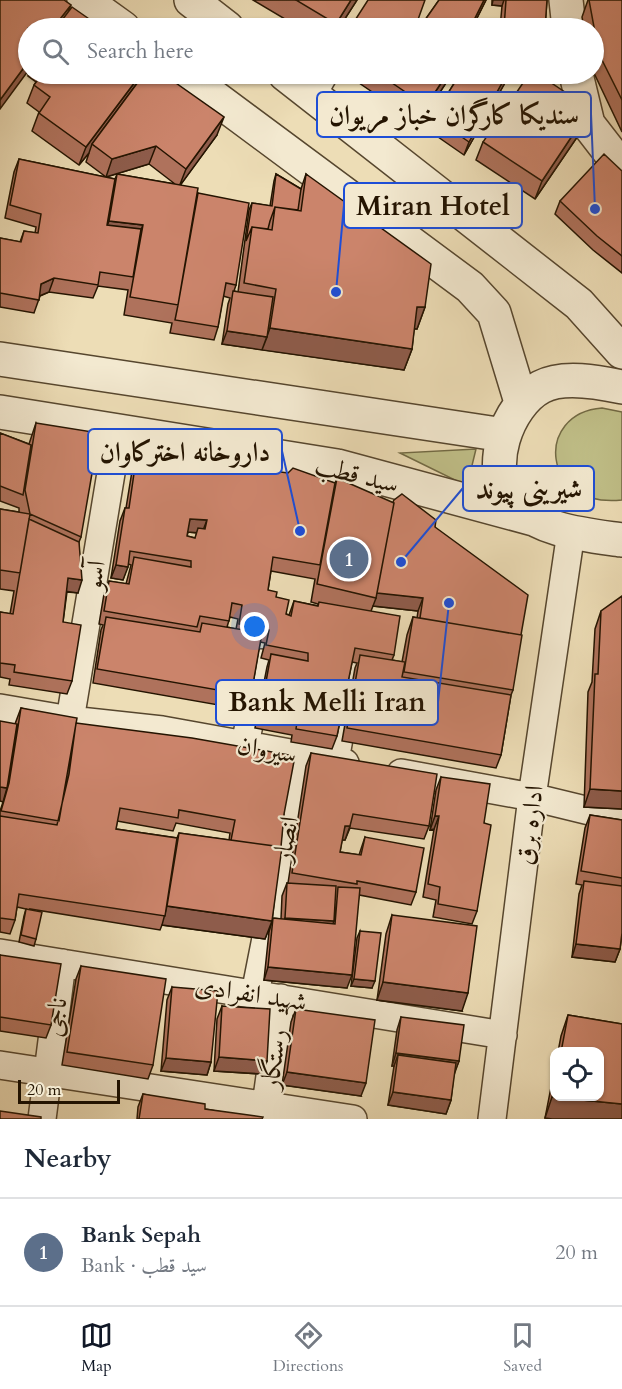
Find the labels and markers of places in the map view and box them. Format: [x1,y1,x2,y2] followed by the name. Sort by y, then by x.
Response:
[317,92,591,137] callout: سندیکا کارگران خباز مریوان
[344,183,522,228] callout: Miran Hotel
[88,429,282,474] callout: داروخانه اخترکاوان
[463,466,594,511] callout: شیرینی پیوند
[330,536,368,582] pin: 1
[216,680,438,725] callout: Bank Melli Iran

